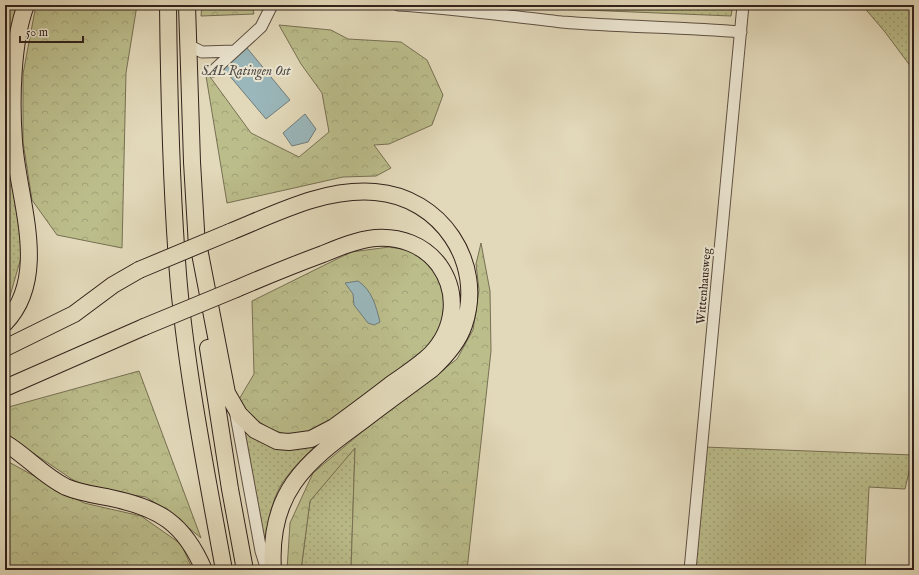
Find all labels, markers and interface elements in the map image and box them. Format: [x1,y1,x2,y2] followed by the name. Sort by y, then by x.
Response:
[20,18,83,44] scale bar
[26,25,48,40] text: 50 m
[202,63,291,81] water label: SAL Ratingen Ost
[693,247,715,325] street label: Wittenhausweg

